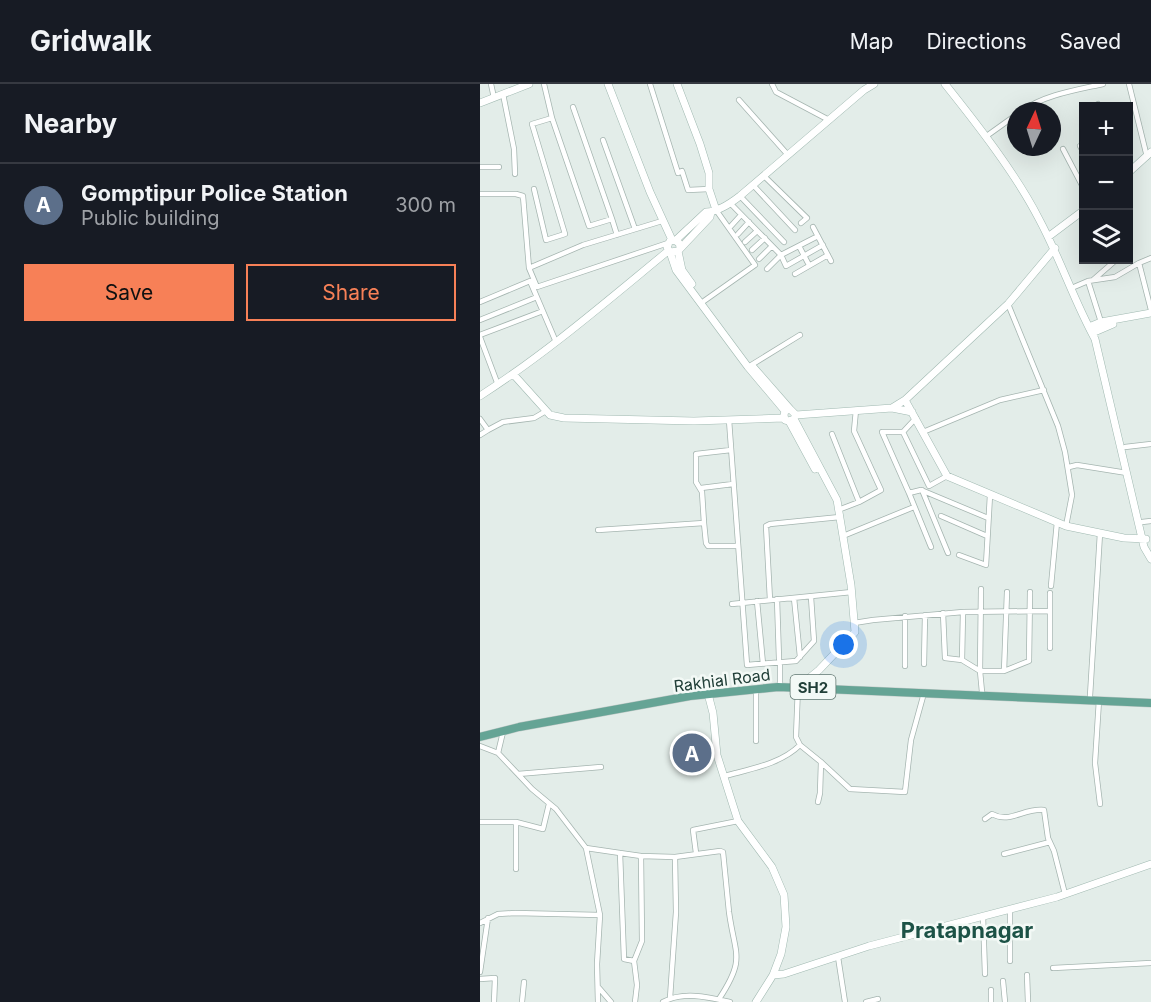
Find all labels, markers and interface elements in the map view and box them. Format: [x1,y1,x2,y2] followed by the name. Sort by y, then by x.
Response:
[30,24,152,58] text: Gridwalk
[850,29,893,54] text: Map
[926,29,1027,54] text: Directions
[1060,29,1121,54] text: Saved
[1007,102,1061,156] north arrow
[1079,102,1133,264] map controls
[1079,102,1133,156] button: +
[24,108,117,139] text: Nearby
[1079,156,1133,210] button: −
[81,180,348,206] text: Gomptipur Police Station
[36,193,51,217] text: A
[395,193,456,217] text: 300 m
[81,206,220,230] text: Public building
[1079,210,1133,264] button: layers
[24,264,234,321] button: Save
[246,264,456,321] button: Share
[829,630,858,659] your location
[673,664,771,696] street label: Rakhial Road
[790,675,836,699] road number: SH2
[672,730,712,776] pin: A
[901,917,1033,943] district label: Pratapnagar

